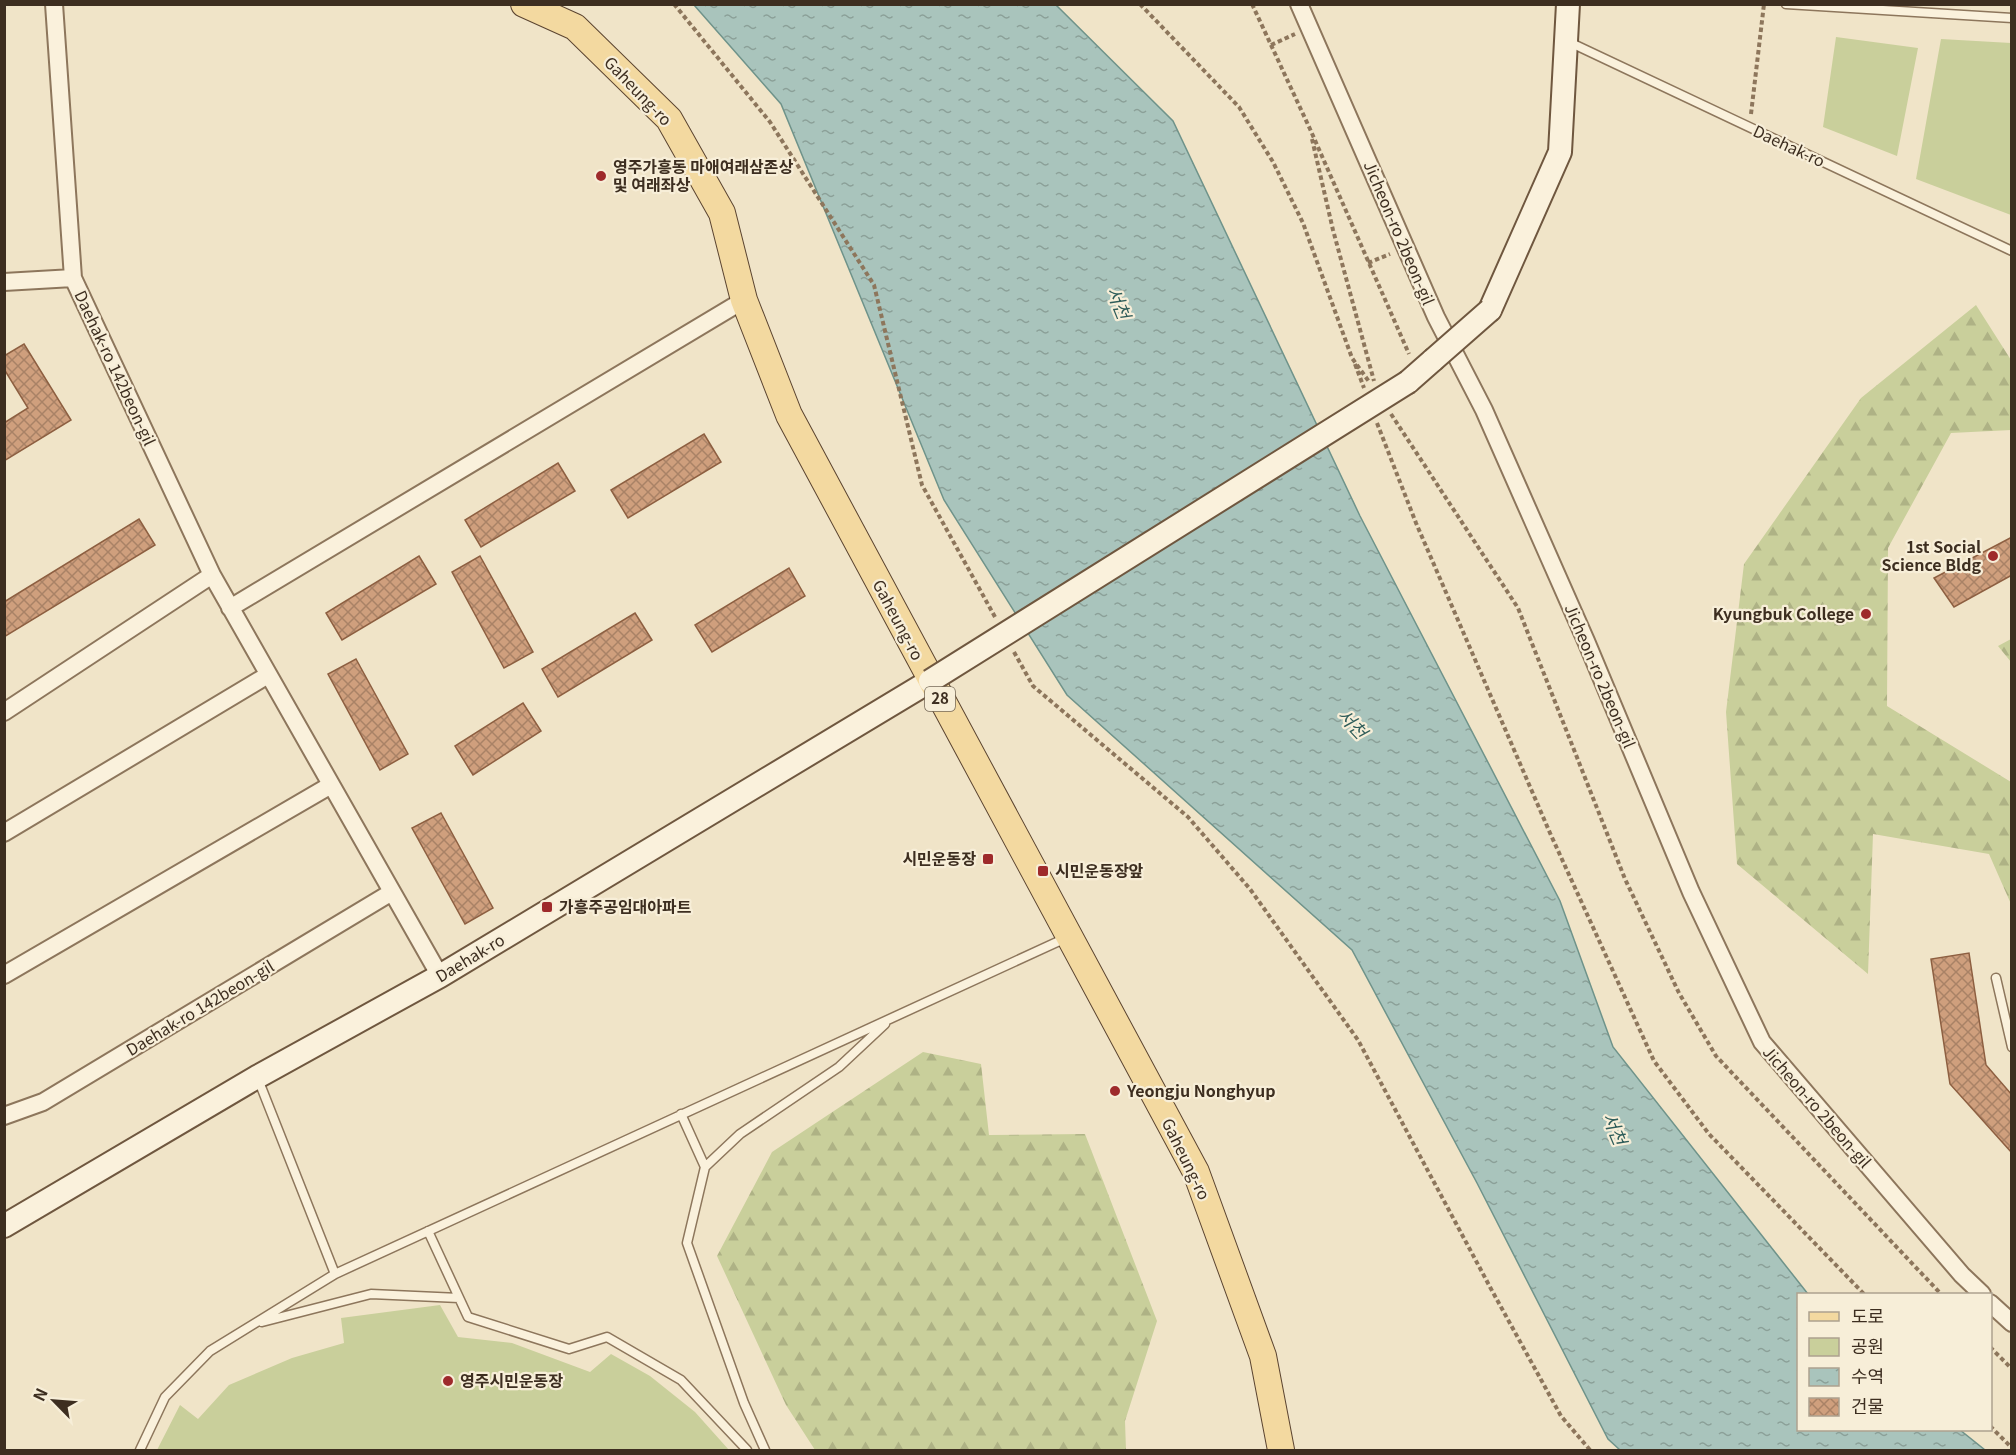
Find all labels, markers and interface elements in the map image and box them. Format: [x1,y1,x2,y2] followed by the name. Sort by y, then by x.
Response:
[599,50,678,130] street label: Gaheung-ro
[1750,118,1829,172] street label: Daehak-ro
[613,154,794,196] place label: 영주가흥동 마애여래삼존상 및 여래좌상
[1359,157,1441,308] street label: Jicheon-ro 2beon-gil
[594,169,608,183] marker: 영주가흥동 마애여래삼존상 및 여래좌상
[1102,282,1139,325] water label: 서천
[69,286,162,449] street label: Daehak-ro 142beon-gil
[1882,534,1981,576] place label: 1st Social Science Bldg
[1986,549,2000,563] marker: 1st Social Science Bldg
[868,575,930,664] street label: Gaheung-ro
[1560,600,1642,751] street label: Jicheon-ro 2beon-gil
[1713,601,1854,625] place label: Kyungbuk College
[1859,607,1873,621] marker: Kyungbuk College
[925,687,955,711] road number: 28
[1333,702,1376,745] water label: 서천
[902,846,976,870] place label: 시민운동장
[981,852,995,866] marker: 시민운동장
[1055,858,1144,882] place label: 시민운동장앞
[1036,864,1050,878] marker: 시민운동장앞
[559,894,692,918] place label: 가흥주공임대아파트
[540,900,554,914] marker: 가흥주공임대아파트
[430,927,509,987] street label: Daehak-ro
[121,953,278,1061] street label: Daehak-ro 142beon-gil
[1758,1040,1878,1173] street label: Jicheon-ro 2beon-gil
[1126,1078,1276,1102] place label: Yeongju Nonghyup
[1108,1084,1122,1098] marker: Yeongju Nonghyup
[1597,1108,1635,1151] water label: 서천
[1157,1114,1217,1204] street label: Gaheung-ro
[1797,1293,1992,1431] legend
[1851,1302,1884,1328] text: 도로
[1851,1332,1884,1358] text: 공원
[1851,1362,1884,1388] text: 수역
[460,1368,563,1392] place label: 영주시민운동장
[24,1371,84,1431] north arrow
[441,1374,455,1388] marker: 영주시민운동장
[26,1384,53,1405] text: N
[1851,1392,1884,1418] text: 건물

